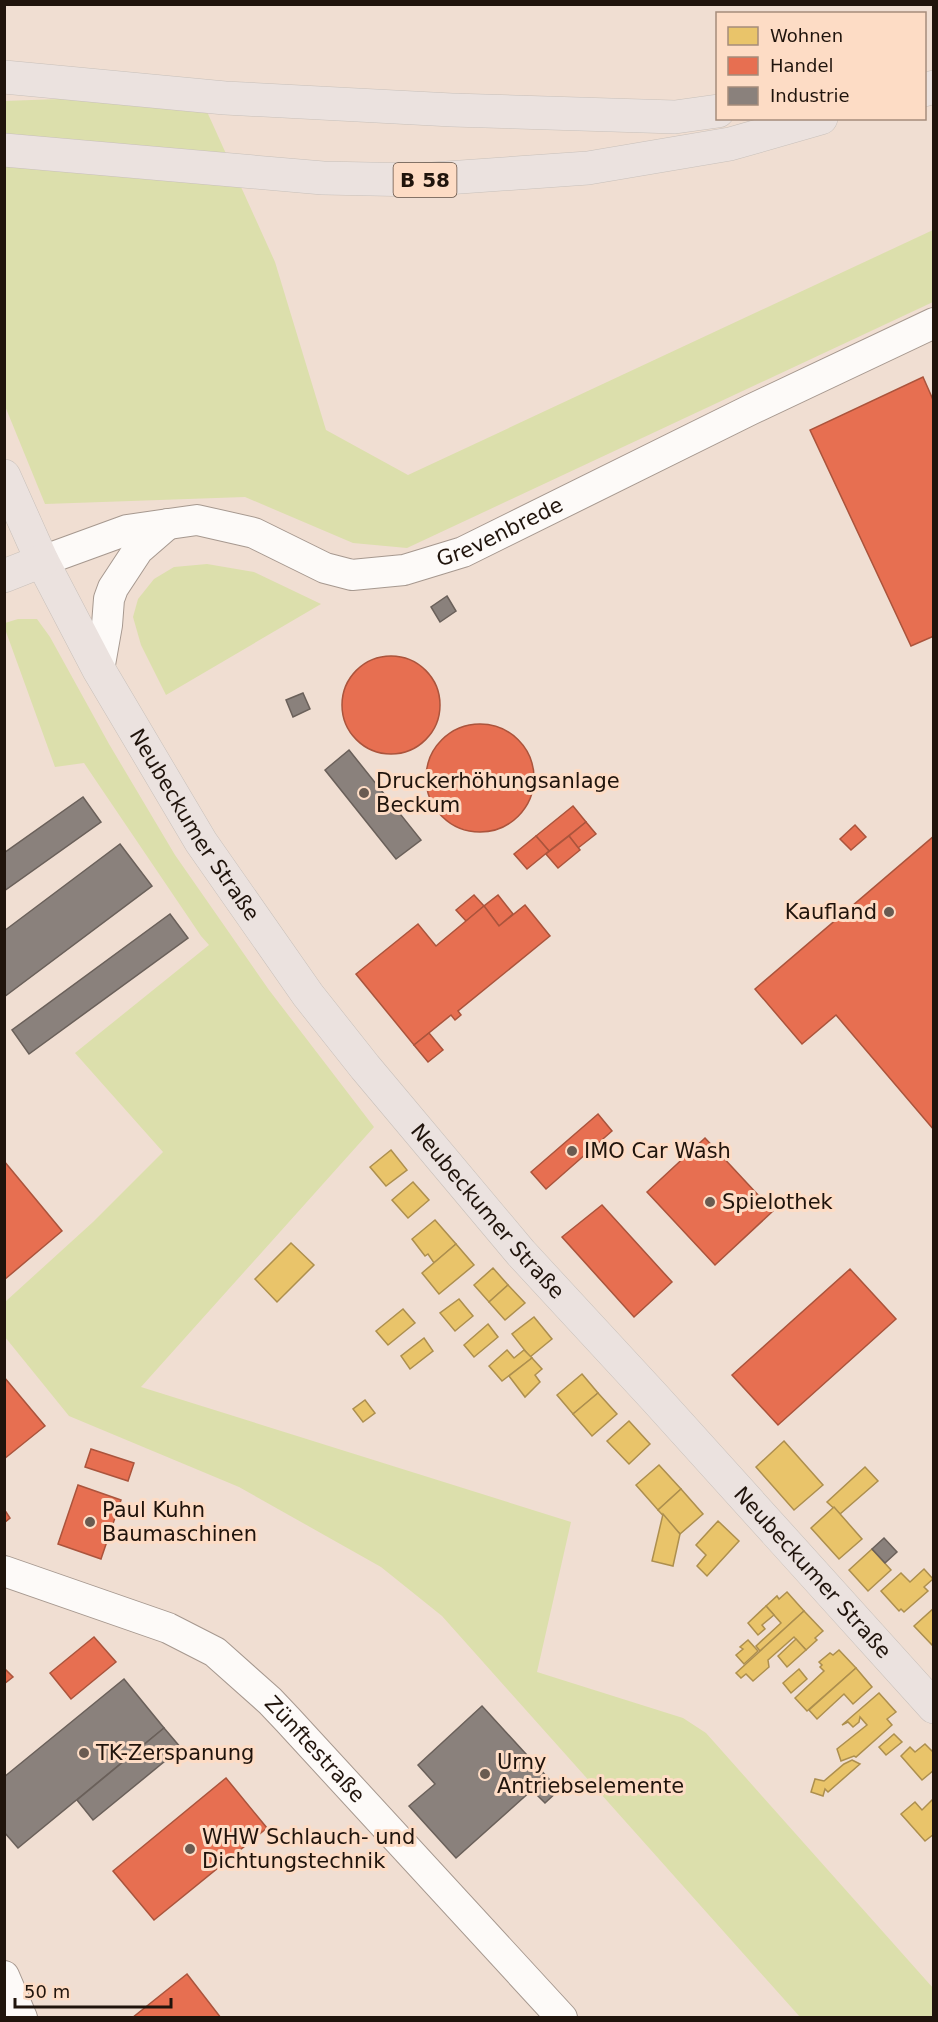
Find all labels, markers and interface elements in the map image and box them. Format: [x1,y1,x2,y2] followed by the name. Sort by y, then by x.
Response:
[716,12,926,120] legend
[770,25,843,46] text: Wohnen
[770,55,833,76] text: Handel
[770,85,849,106] text: Industrie
[394,163,456,197] road number: B 58
[434,493,567,571] street label: Grevenbrede
[125,725,264,925] street label: Neubeckumer Straße
[376,769,620,817] place label: Druckerhöhungsanlage Beckum
[357,786,371,800] marker: Druckerhöhungsanlage Beckum
[785,900,877,924] place label: Kaufland
[882,905,896,919] marker: Kaufland
[406,1119,569,1304] street label: Neubeckumer Straße
[584,1139,731,1163] place label: IMO Car Wash
[565,1144,579,1158] marker: IMO Car Wash
[722,1190,834,1214] place label: Spielothek
[703,1195,717,1209] marker: Spielothek
[729,1482,896,1663] street label: Neubeckumer Straße
[102,1498,257,1546] place label: Paul Kuhn Baumaschinen
[83,1515,97,1529] marker: Paul Kuhn Baumaschinen
[260,1691,370,1807] street label: Zünftestraße
[95,1741,254,1765] place label: TK-Zerspanung
[77,1746,91,1760] marker: TK-Zerspanung
[497,1750,684,1798] place label: Urny Antriebselemente
[478,1767,492,1781] marker: Urny Antriebselemente
[202,1825,415,1873] place label: WHW Schlauch- und Dichtungstechnik
[183,1842,197,1856] marker: WHW Schlauch- und Dichtungstechnik
[15,1971,171,2009] scale bar
[24,1981,70,2002] text: 50 m

